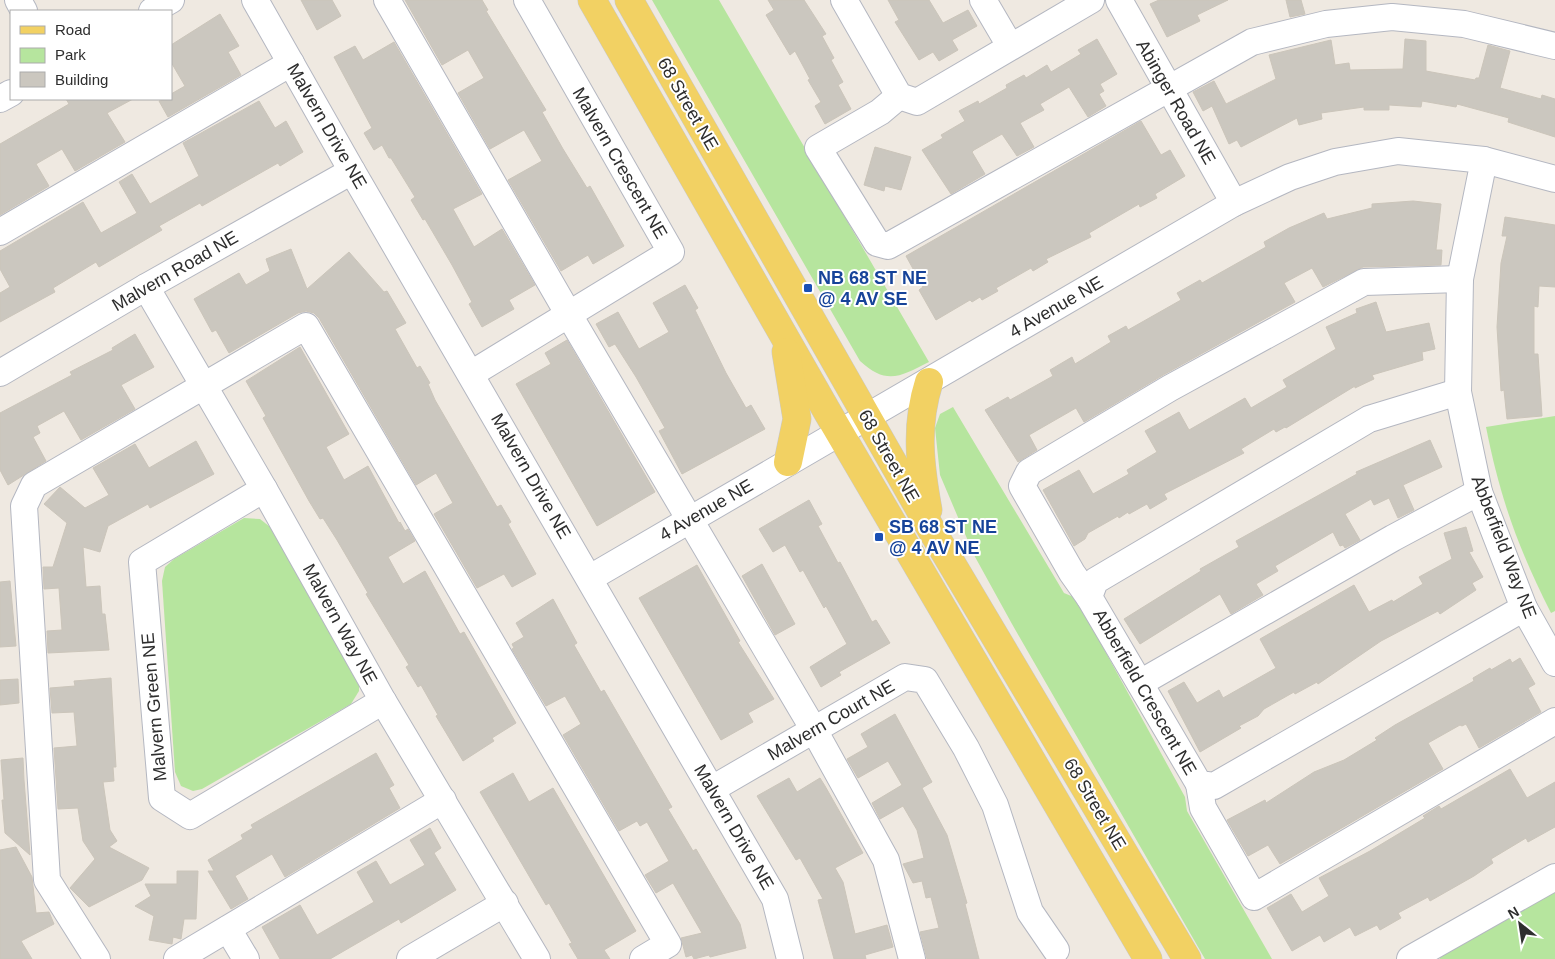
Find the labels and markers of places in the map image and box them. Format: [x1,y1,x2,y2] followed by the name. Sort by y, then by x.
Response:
[818,268,927,309] place label: NB 68 ST NE @ 4 AV SE
[802,282,814,294] marker: NB 68 ST NE @ 4 AV SE
[889,517,997,558] place label: SB 68 ST NE @ 4 AV NE
[873,531,885,543] marker: SB 68 ST NE @ 4 AV NE

